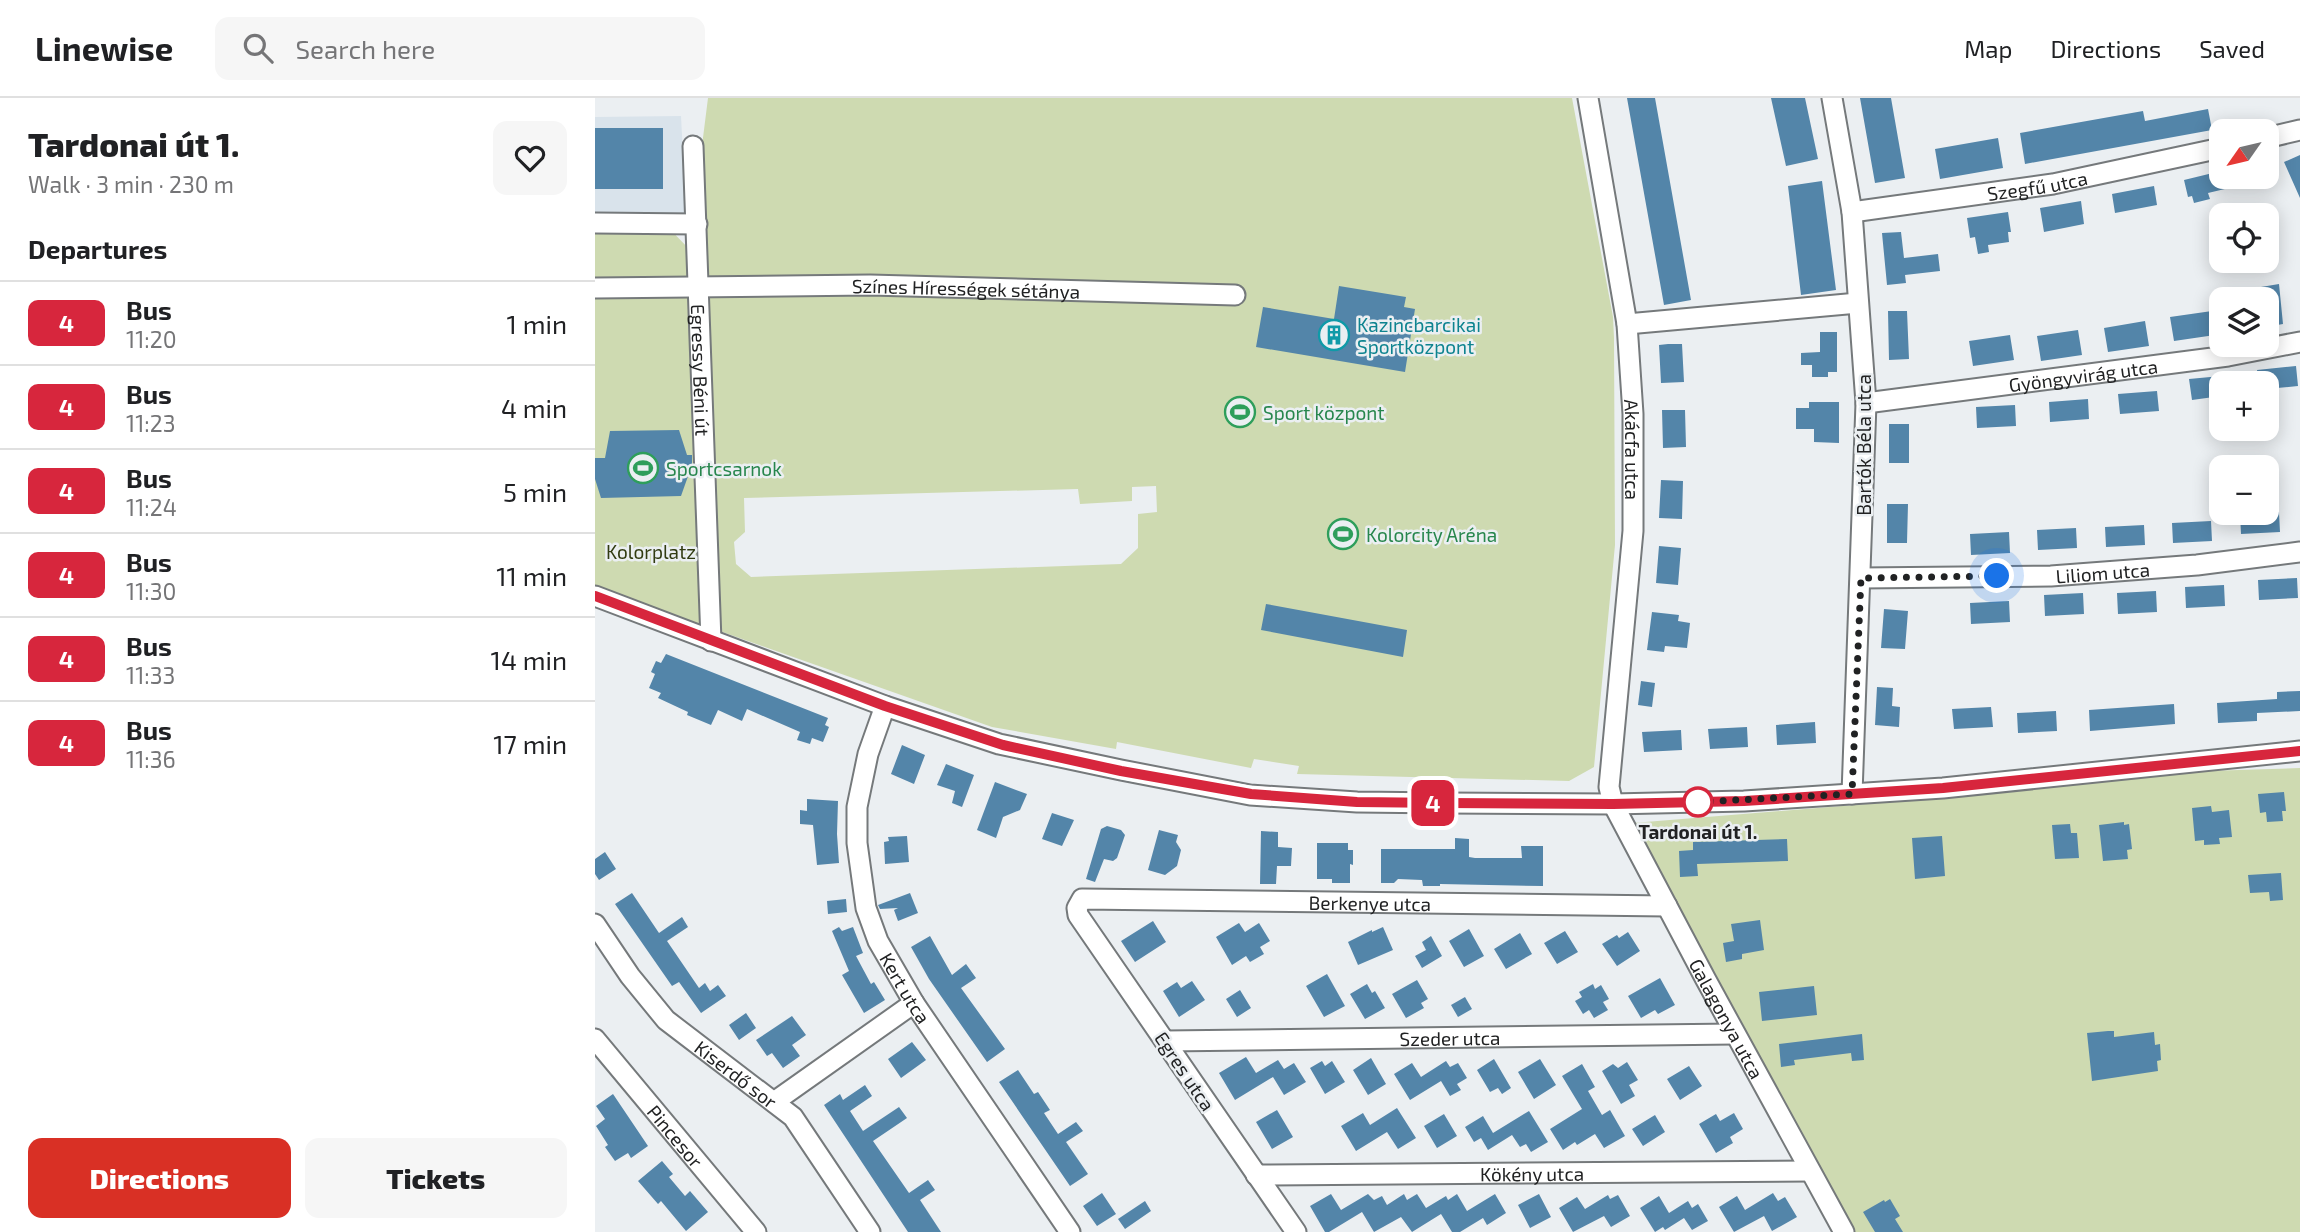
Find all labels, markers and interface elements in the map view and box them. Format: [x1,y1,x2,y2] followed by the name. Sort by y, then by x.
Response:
[215,17,705,80] search box
[35,28,173,68] text: Linewise
[239,29,277,67] icon: search
[295,33,435,64] text: Search here
[1964,34,2012,63] text: Map
[2050,34,2161,63] text: Directions
[2199,34,2265,63] text: Saved
[2209,119,2279,189] north arrow
[2209,119,2279,525] map controls
[493,121,567,195] button: heart
[28,124,239,164] text: Tardonai út 1.
[1985,165,2089,205] street label: Szegfű utca
[28,170,234,198] text: Walk · 3 min · 230 m
[2209,203,2279,273] button: locate
[28,233,167,264] text: Departures
[852,273,1080,302] street label: Színes Hírességek sétánya
[2209,287,2279,357] button: layers
[126,294,172,325] text: Bus
[687,303,715,436] street label: Egressy Béni út
[59,308,74,337] text: 4
[507,308,567,339] text: 1 min
[1357,313,1481,358] place label: Kazincbarcikai Sportközpont
[1317,318,1351,352] building icon: Kazincbarcikai Sportközpont
[126,325,177,353] text: 11:20
[2007,354,2159,396] street label: Gyöngyvirág utca
[2209,371,2279,441] button: +
[1852,374,1875,516] street label: Bartók Béla utca
[126,378,172,409] text: Bus
[59,392,74,421] text: 4
[501,392,567,423] text: 4 min
[1223,395,1257,429] sports icon: Sport központ
[1621,398,1645,500] street label: Akácfa utca
[1263,401,1385,424] place label: Sport központ
[126,409,175,437] text: 11:23
[626,451,660,485] sports icon: Sportcsarnok
[2209,455,2279,525] button: −
[666,457,782,480] place label: Sportcsarnok
[126,462,172,493] text: Bus
[59,476,74,505] text: 4
[503,476,567,507] text: 5 min
[126,493,177,521] text: 11:24
[1326,517,1360,551] sports icon: Kolorcity Aréna
[1366,523,1497,546] place label: Kolorcity Aréna
[606,540,696,563] park label: Kolorplatz
[126,546,172,577] text: Bus
[2055,557,2151,587] street label: Liliom utca
[1979,558,2014,593] your location
[59,560,74,589] text: 4
[496,560,567,591] text: 11 min
[126,577,176,605] text: 11:30
[126,630,172,661] text: Bus
[59,644,74,673] text: 4
[491,644,567,675] text: 14 min
[126,661,175,689] text: 11:33
[126,714,172,745] text: Bus
[59,728,74,757] text: 4
[493,728,567,759] text: 17 min
[126,745,176,773] text: 11:36
[1410,780,1456,826] line badge: 4
[1683,787,1713,817] marker: Tardonai út 1.
[1425,788,1441,817] text: 4
[1639,820,1757,843] place label: Tardonai út 1.
[1309,890,1431,915] street label: Berkenye utca
[876,948,936,1027] street label: Kert utca
[1685,954,1769,1082] street label: Galagonya utca
[1399,1025,1501,1050] street label: Szeder utca
[1150,1027,1220,1115] street label: Egres utca
[691,1035,782,1113] street label: Kiserdő sor
[643,1100,709,1172] street label: Pincesor
[28,1138,291,1218] button: Directions
[305,1138,567,1218] button: Tickets
[1480,1161,1584,1185] street label: Kökény utca

